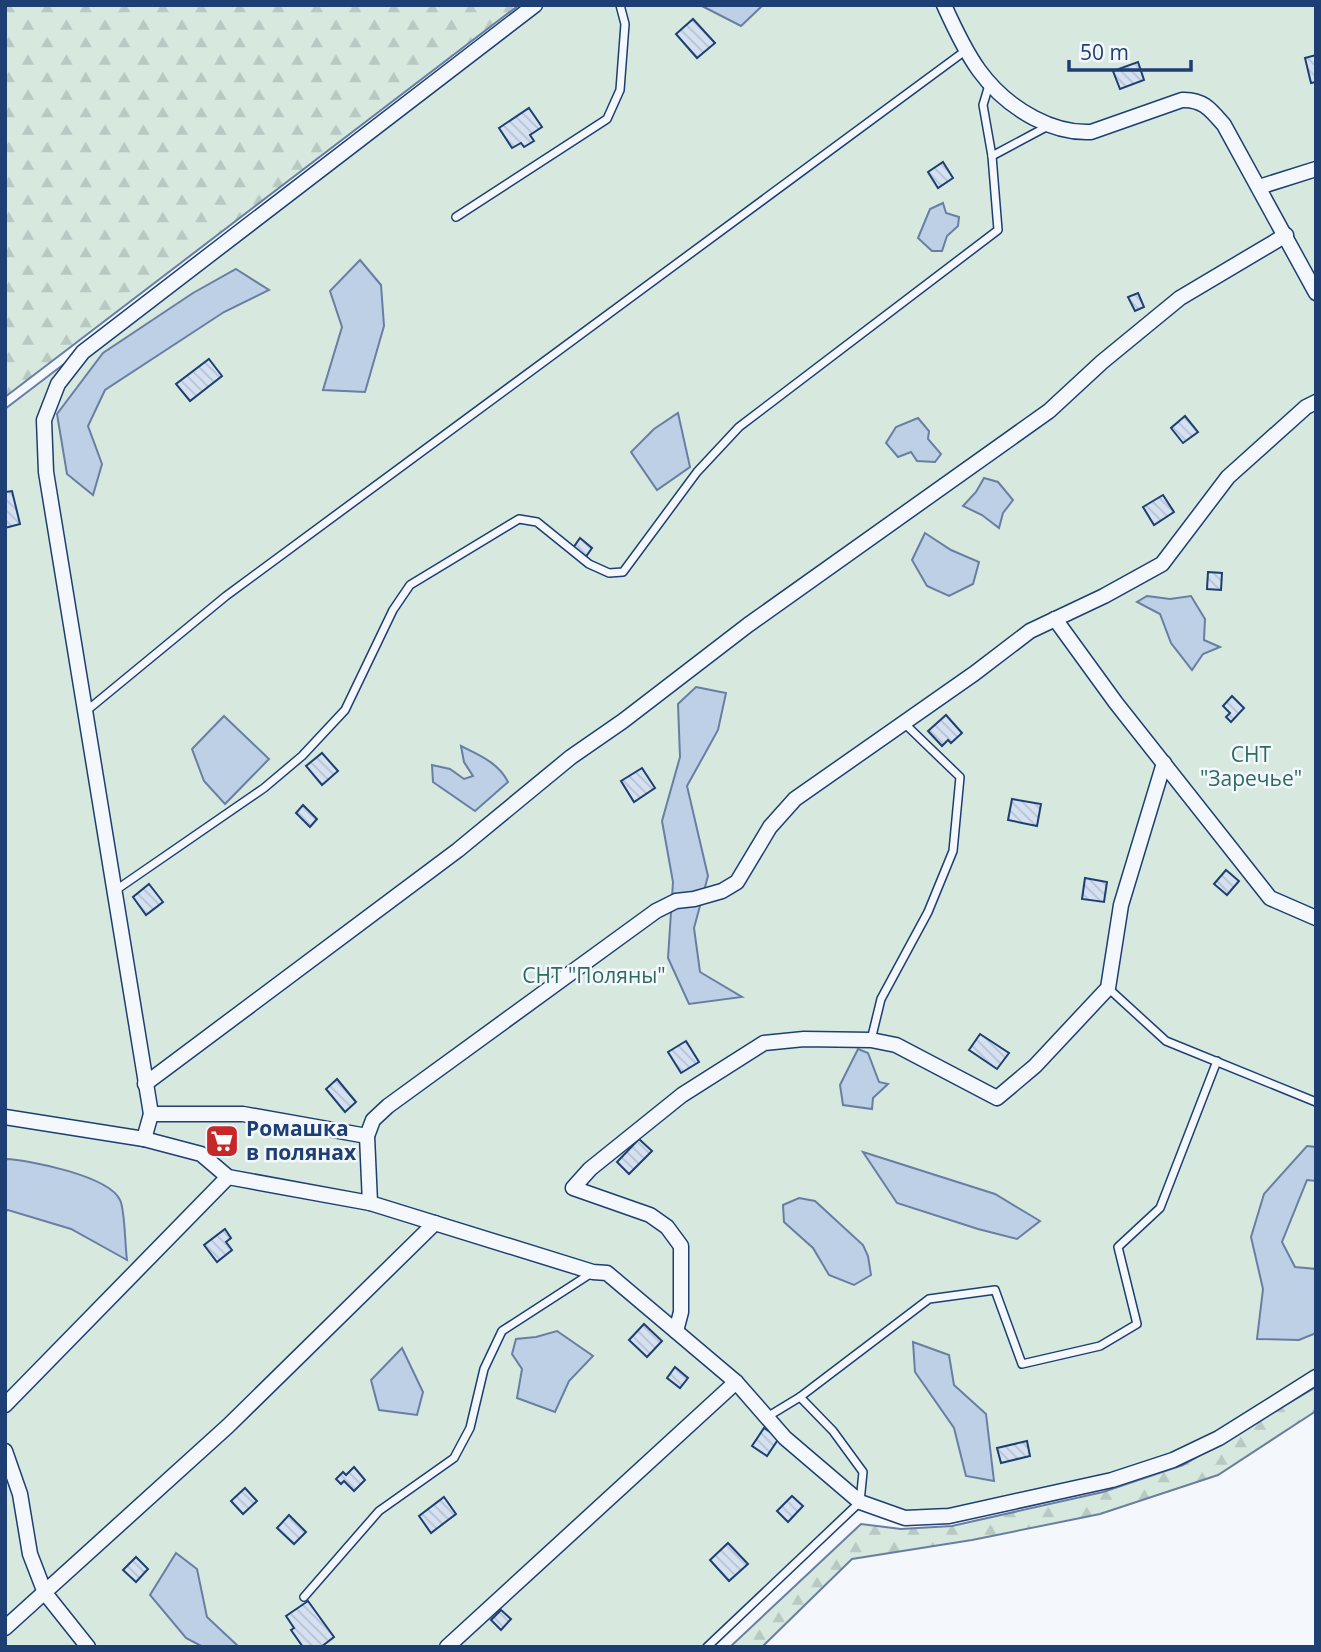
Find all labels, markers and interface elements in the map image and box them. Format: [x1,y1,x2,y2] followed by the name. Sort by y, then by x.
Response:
[1069,28,1192,72] scale bar
[1080,38,1129,66] text: 50 m
[1200,740,1302,792] park label: СНТ "Заречье"
[522,961,666,989] park label: СНТ "Поляны"
[246,1114,357,1166] place label: Ромашка в полянах
[203,1122,241,1160] supermarket icon: Ромашка в полянах

